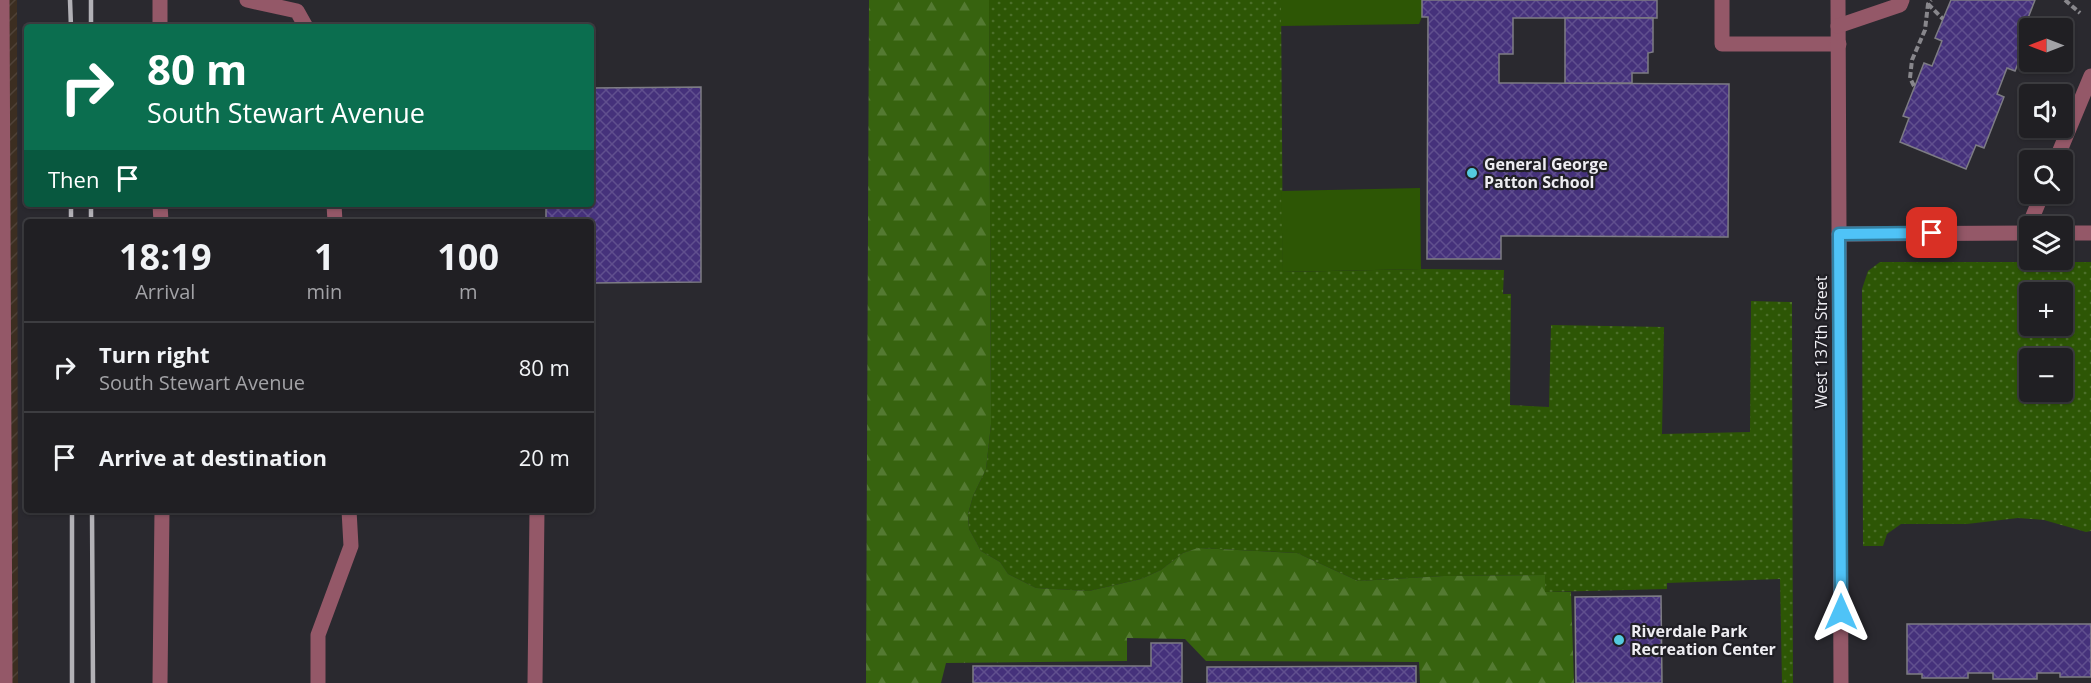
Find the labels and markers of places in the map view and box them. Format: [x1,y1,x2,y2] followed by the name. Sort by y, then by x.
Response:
[1484,153,1608,193] place label: General George Patton School
[1465,166,1479,180] marker: General George Patton School
[1906,207,1957,258] pin
[1631,620,1776,660] place label: Riverdale Park Recreation Center
[1612,633,1626,647] marker: Riverdale Park Recreation Center

